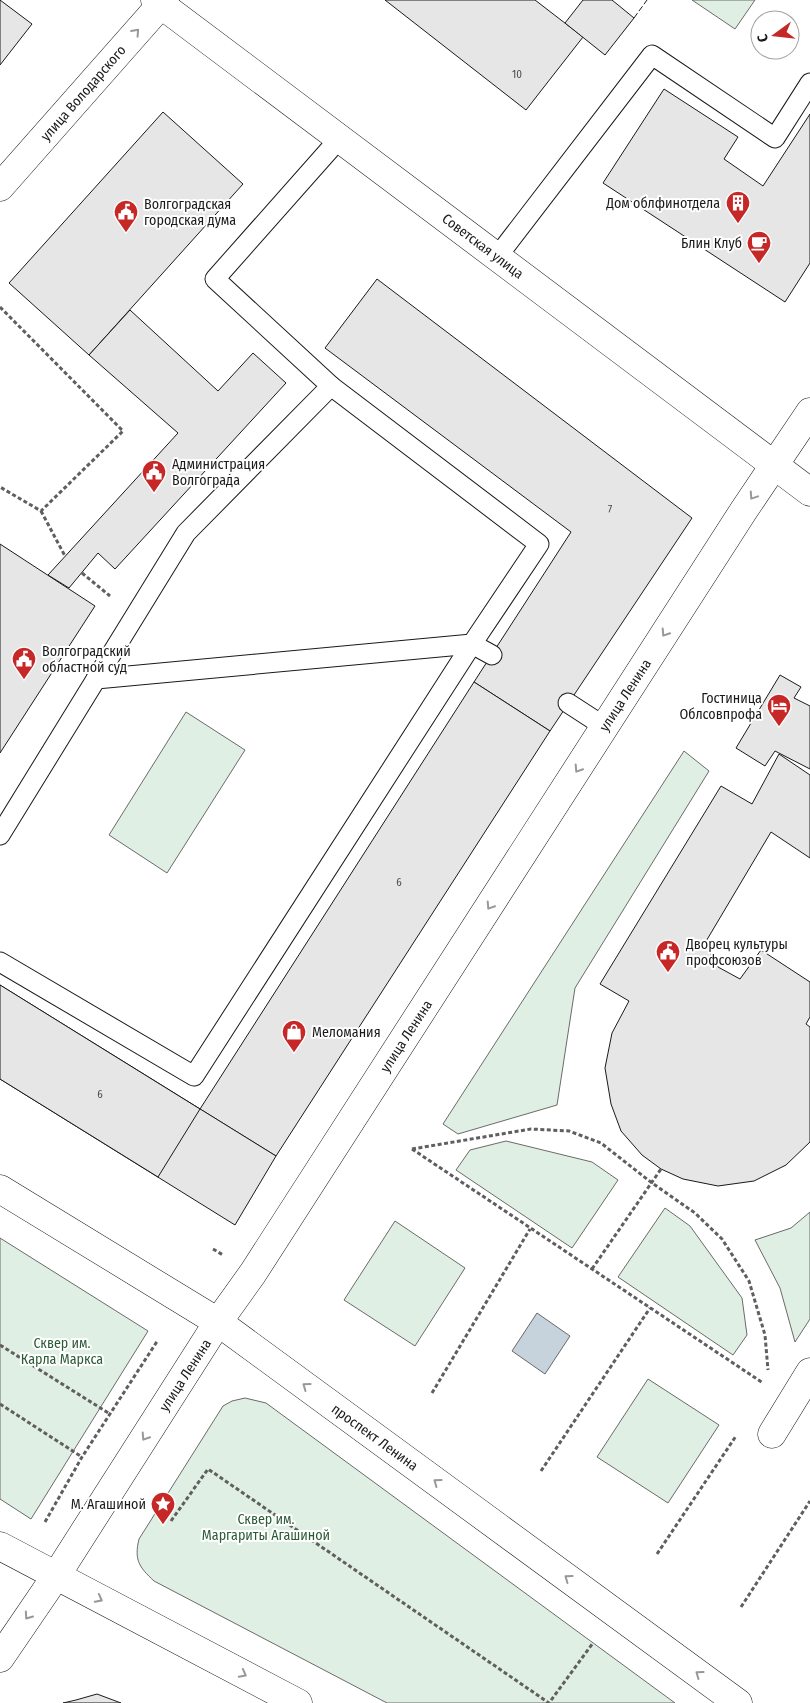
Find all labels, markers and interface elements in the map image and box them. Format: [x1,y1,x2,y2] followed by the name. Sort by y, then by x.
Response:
[750,10,800,60] north arrow
[131,29,140,38] one-way arrow
[754,32,772,44] text: С
[37,42,130,145] street label: улица Володарского
[512,68,522,81] house number: 10
[725,190,751,224] building icon: Дом облфинотдела
[605,195,720,212] place label: Дом облфинотдела
[144,196,236,229] place label: Волгоградская городская дума
[113,199,139,233] public building icon: Волгоградская городская дума
[439,210,527,283] street label: Советская улица
[746,230,772,264] cafe icon: Блин Клуб
[681,235,742,252] place label: Блин Клуб
[172,456,265,489] place label: Администрация Волгограда
[141,459,167,493] public building icon: Администрация Волгограда
[750,490,759,500] one-way arrow
[608,503,613,516] house number: 7
[662,627,671,636] one-way arrow
[42,643,131,676] place label: Волгоградский областной суд
[11,646,37,680] public building icon: Волгоградский областной суд
[596,656,655,735] street label: улица Ленина
[679,690,762,723] place label: Гостиница Облсовпрофа
[766,693,792,727] hotel icon: Гостиница Облсовпрофа
[574,764,584,773] one-way arrow
[396,876,402,889] house number: 6
[486,901,496,910] one-way arrow
[685,936,788,969] place label: Дворец культуры профсоюзов
[655,939,681,973] public building icon: Дворец культуры профсоюзов
[377,997,436,1076] street label: улица Ленина
[281,1019,307,1053] shop icon: Меломания
[312,1024,381,1041] place label: Меломания
[97,1088,103,1101] house number: 6
[21,1335,103,1368] park label: Сквер им. Карла Маркса
[156,1336,215,1415] street label: улица Ленина
[302,1383,312,1392] one-way arrow
[328,1400,421,1474] street label: проспект Ленина
[142,1431,151,1440] one-way arrow
[433,1479,443,1488] one-way arrow
[150,1491,176,1525] place icon: М. Агашиной
[71,1496,146,1513] place label: М. Агашиной
[202,1511,330,1544] park label: Сквер им. Маргариты Агашиной
[564,1575,574,1584] one-way arrow
[93,1593,102,1603] one-way arrow
[25,1610,34,1620] one-way arrow
[237,1668,246,1678] one-way arrow
[695,1671,705,1680] one-way arrow

